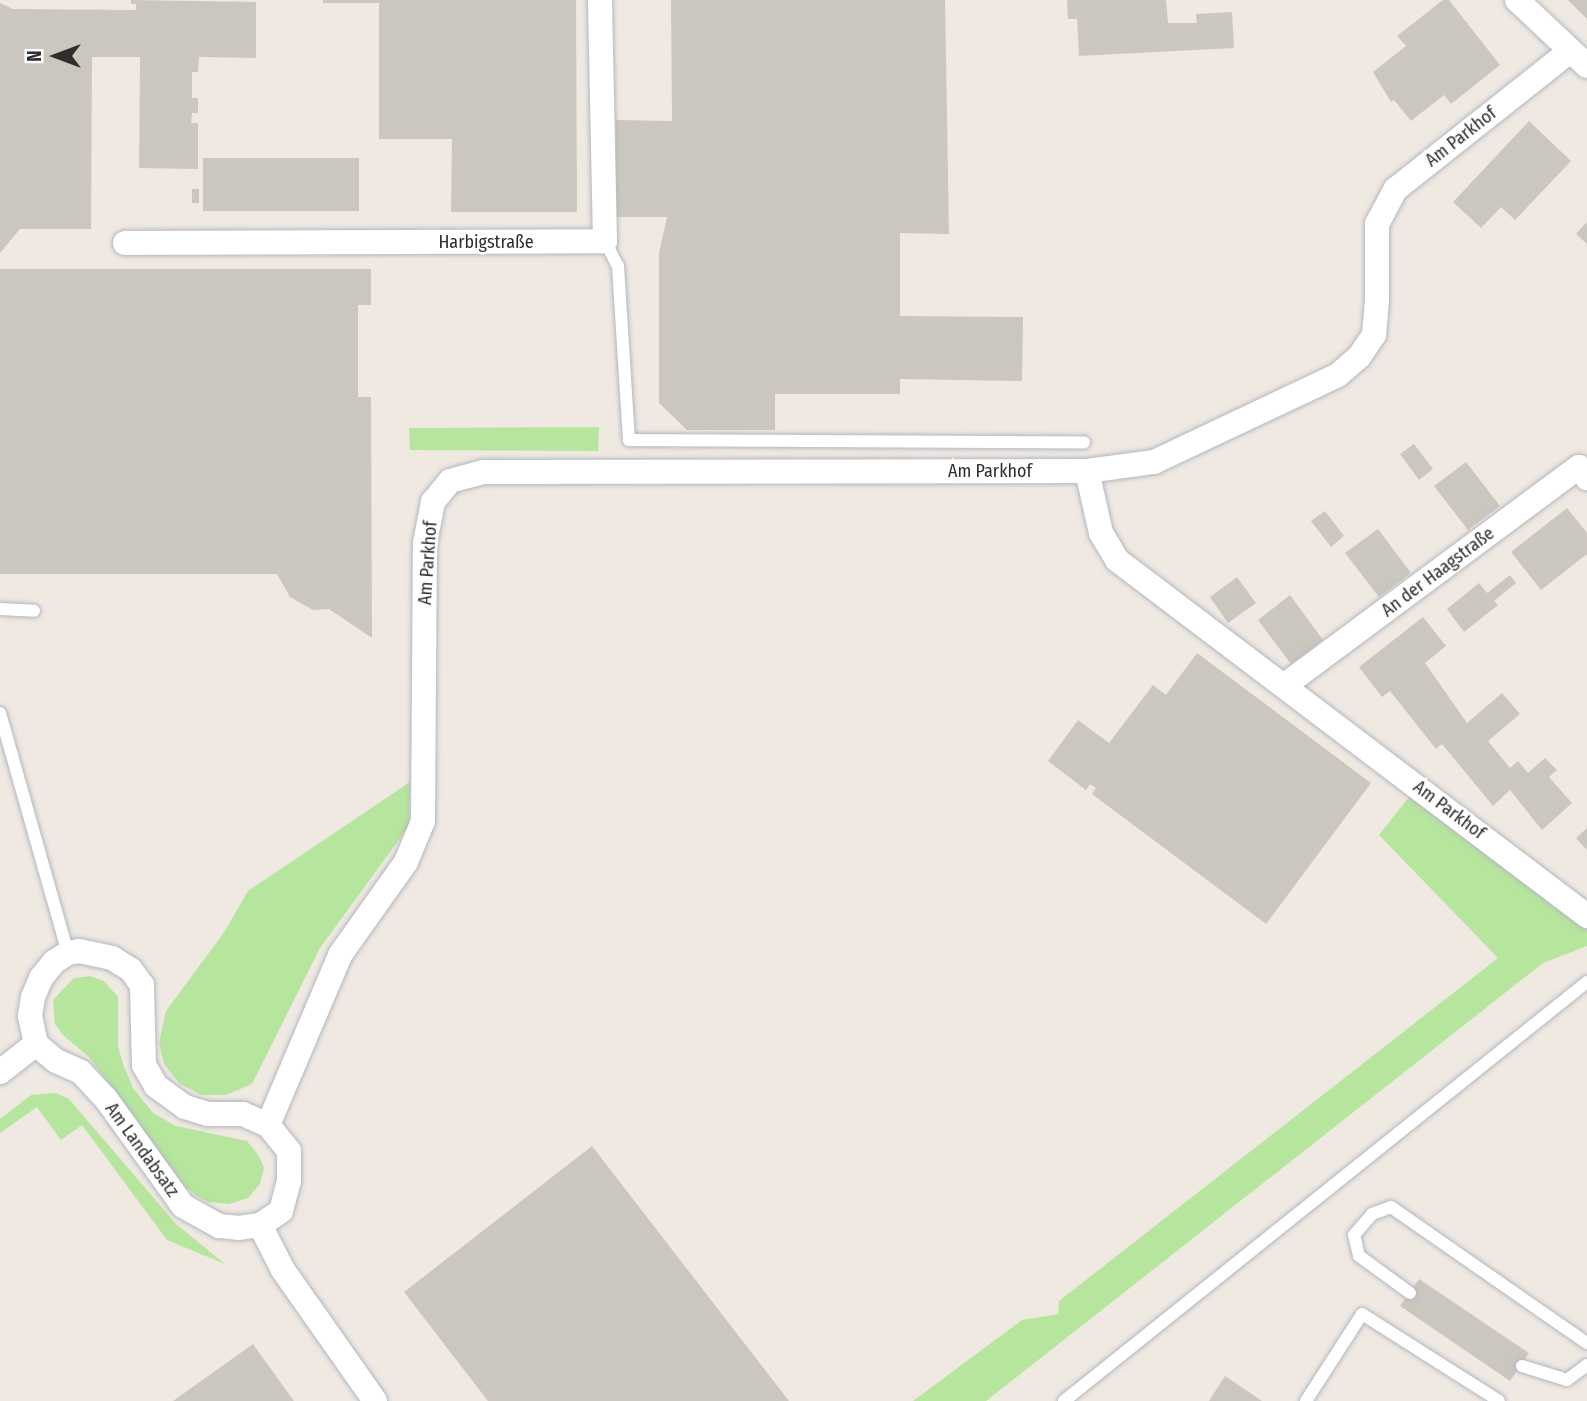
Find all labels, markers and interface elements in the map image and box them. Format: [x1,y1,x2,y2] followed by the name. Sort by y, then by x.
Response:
[21,21,91,91] north arrow
[23,50,46,62] text: N
[1421,103,1501,171] street label: Am Parkhof
[438,231,534,253] street label: Harbigstraße
[948,460,1032,482] street label: Am Parkhof
[414,520,442,606] street label: Am Parkhof
[1377,523,1499,621] street label: An der Haagstraße
[1409,776,1489,844] street label: Am Parkhof
[101,1099,183,1201] street label: Am Landabsatz

